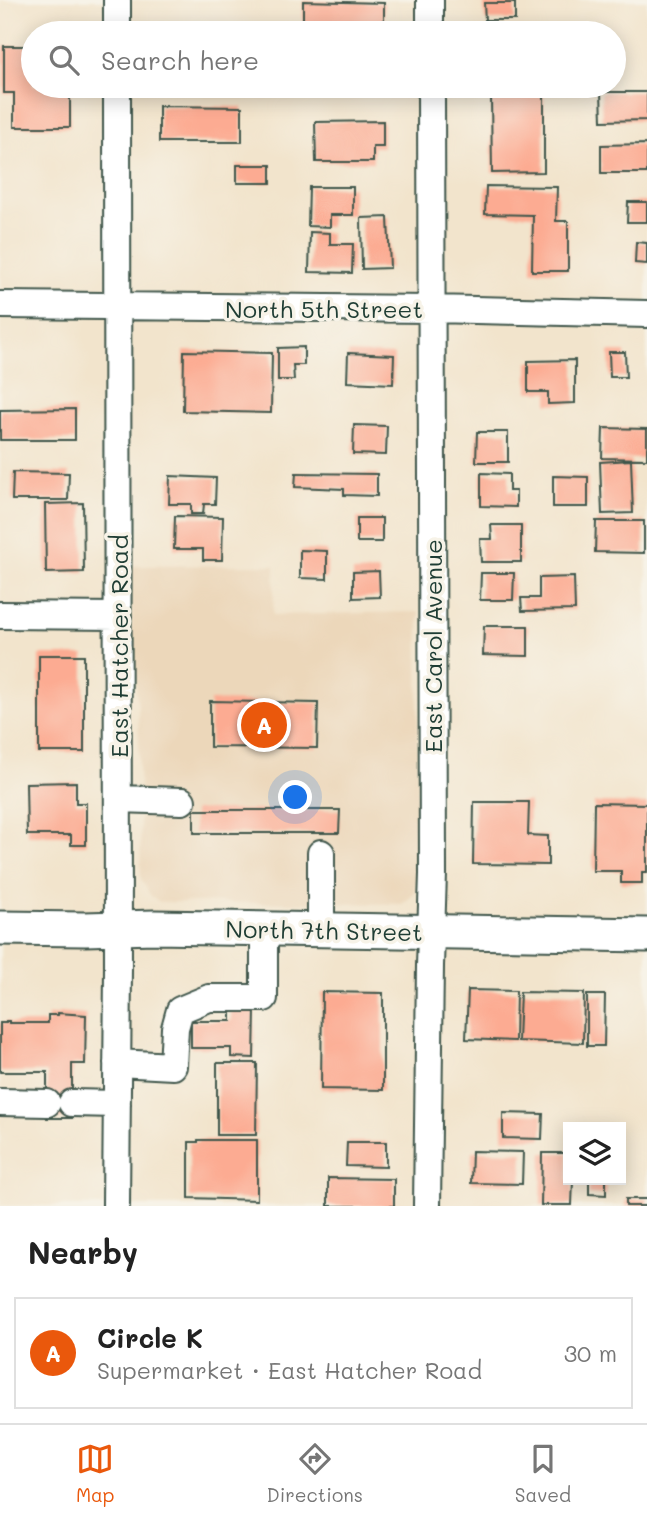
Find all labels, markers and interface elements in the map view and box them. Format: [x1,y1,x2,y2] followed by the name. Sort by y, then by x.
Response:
[21,21,626,98] search box
[45,41,83,79] icon: search
[101,43,259,77] text: Search here
[225,293,423,324] street label: North 5th Street
[103,534,134,758] street label: East Hatcher Road
[417,539,448,753] street label: East Carol Avenue
[241,699,287,751] pin: A
[278,780,312,814] your location
[225,913,423,947] street label: North 7th Street
[563,1122,626,1185] map controls
[563,1122,626,1185] button: layers
[28,1232,138,1272] text: Nearby
[97,1321,203,1355] text: Circle K
[45,1338,61,1368] text: A
[564,1338,617,1368] text: 30 m
[97,1355,482,1385] text: Supermarket · East Hatcher Road
[76,1440,115,1507] tab: Map
[266,1440,363,1507] tab: Directions
[515,1440,571,1507] tab: Saved

